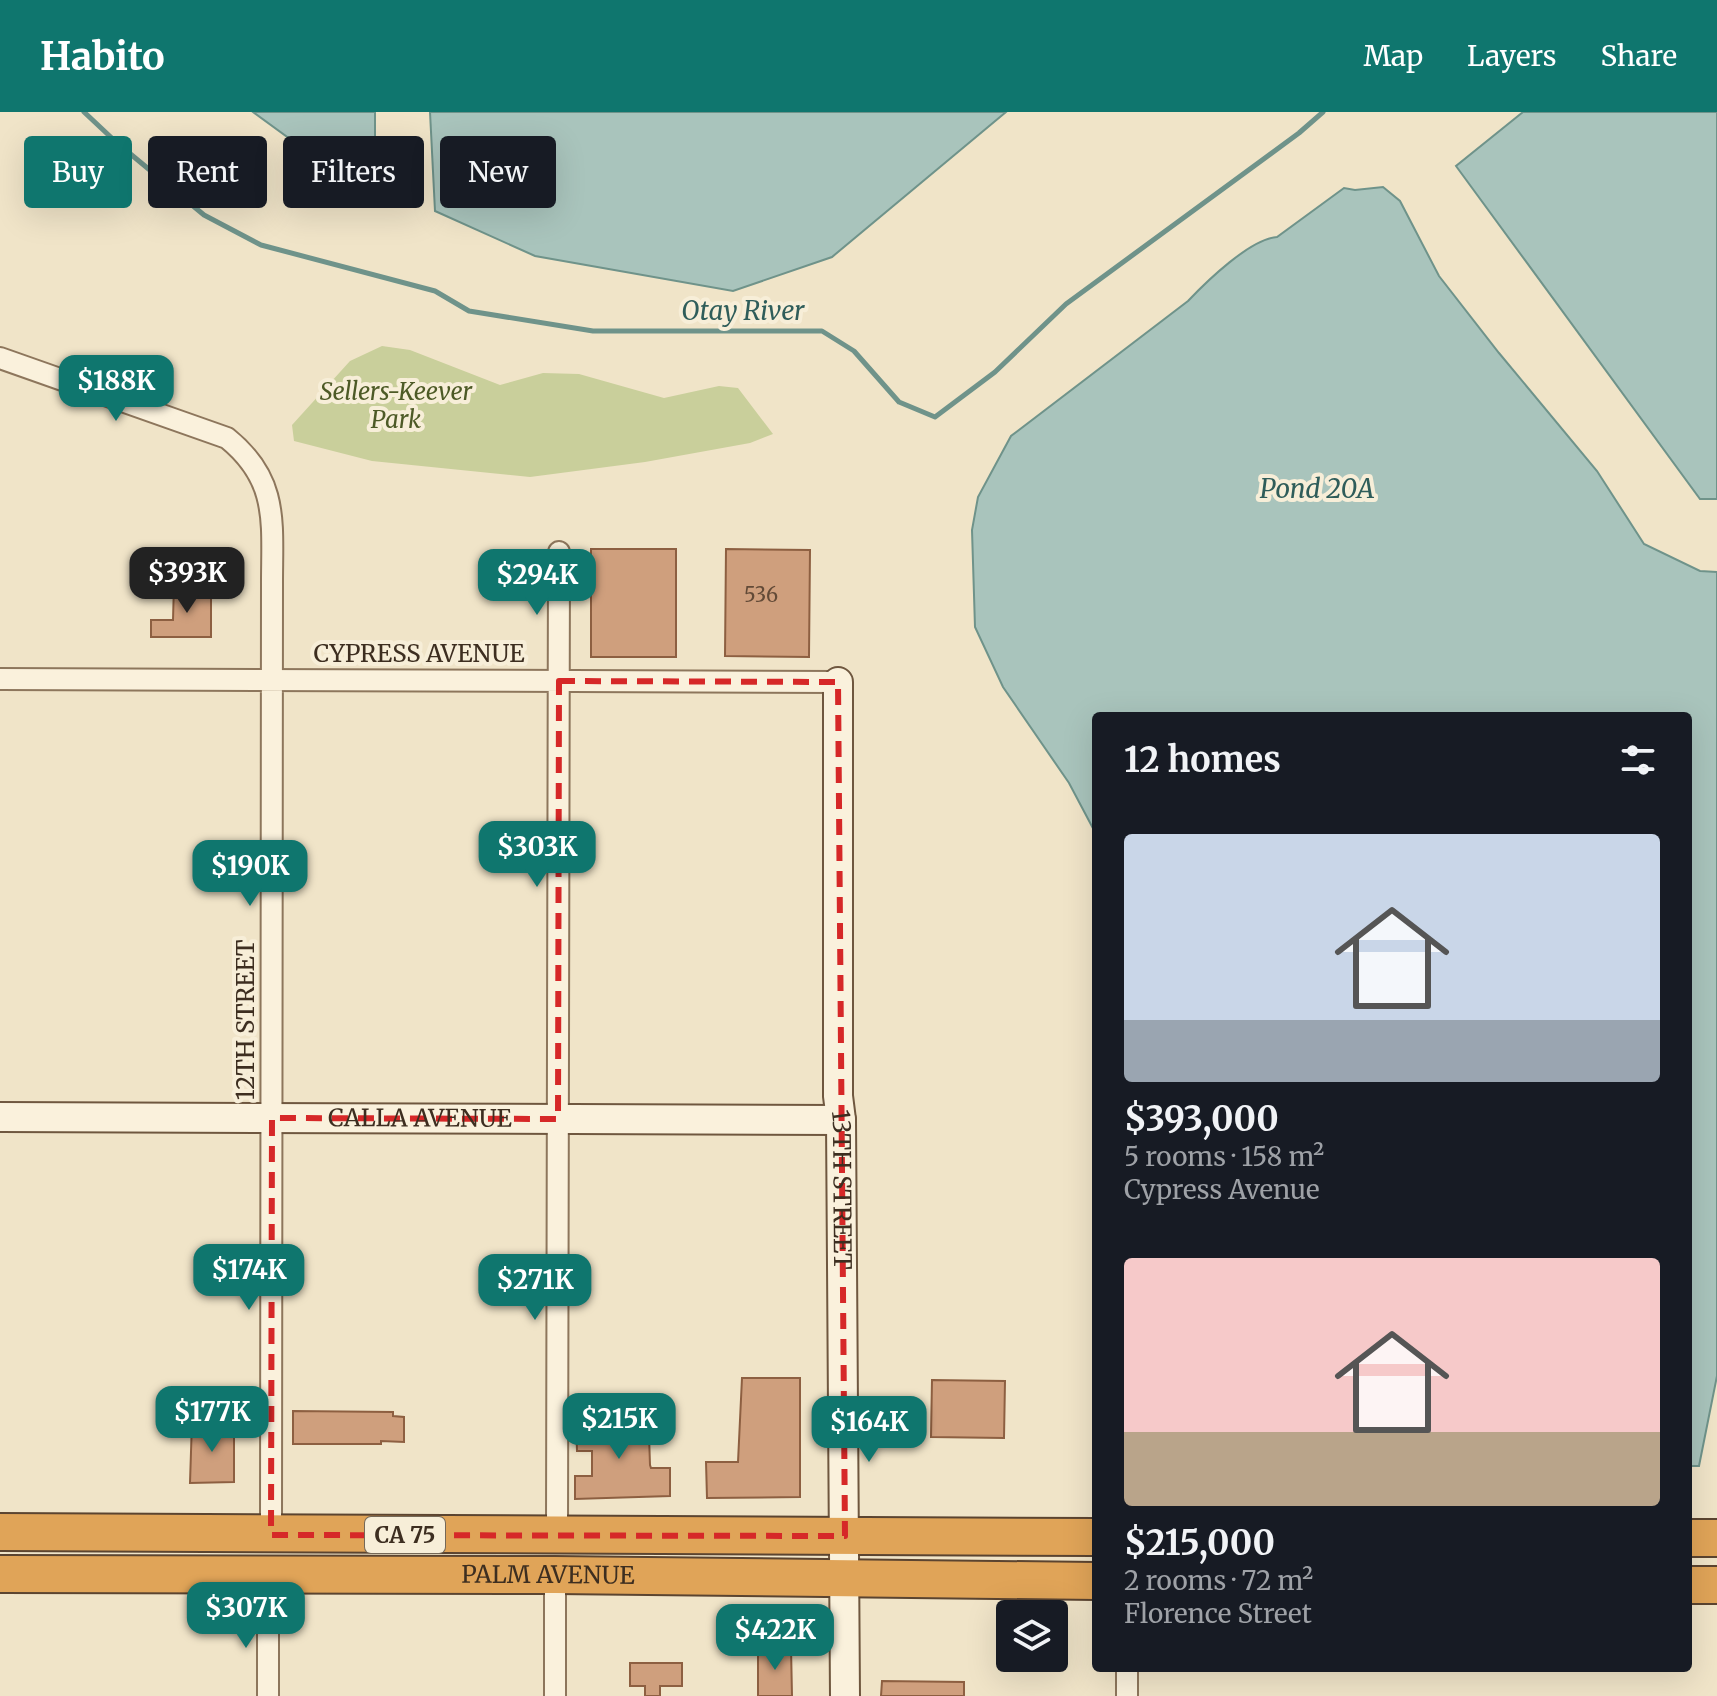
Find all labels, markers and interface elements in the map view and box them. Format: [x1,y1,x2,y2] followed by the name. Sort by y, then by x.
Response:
[40,33,165,80] text: Habito
[1363,38,1423,74] text: Map
[1467,38,1556,74] text: Layers
[1600,38,1677,74] text: Share
[24,136,132,208] chip: Buy
[148,136,267,208] chip: Rent
[283,136,424,208] chip: Filters
[440,136,556,208] chip: New
[681,294,805,327] water label: Otay River
[60,355,172,423] pin: $188K
[77,364,155,397] text: $188K
[320,376,474,435] park label: Sellers-Keever Park
[1260,472,1375,505] water label: Pond 20A
[131,547,243,615] pin: $393K
[481,549,593,617] pin: $294K
[147,556,227,589] text: $393K
[496,558,578,591] text: $294K
[744,582,778,607] house number: 536
[314,638,525,669] street label: CYPRESS AVENUE
[1616,738,1660,782] icon: filters
[1124,739,1281,781] text: 12 homes
[481,821,593,889] pin: $303K
[497,830,577,863] text: $303K
[194,840,306,908] pin: $190K
[210,849,290,882] text: $190K
[1320,886,1464,1030] icon: home
[230,939,261,1100] street label: 12TH STREET
[1124,1098,1279,1140] text: $393,000
[328,1102,513,1134] street label: CALLA AVENUE
[825,1108,858,1270] street label: 13TH STREET
[1124,1140,1324,1173] text: 5 rooms · 158 m²
[1124,1173,1320,1206] text: Cypress Avenue
[193,1244,305,1312] pin: $174K
[211,1253,287,1286] text: $174K
[479,1254,591,1322] pin: $271K
[496,1263,574,1296] text: $271K
[1320,1310,1464,1454] icon: home
[156,1386,268,1454] pin: $177K
[563,1393,675,1461] pin: $215K
[174,1395,250,1428] text: $177K
[813,1396,925,1464] pin: $164K
[581,1402,657,1435] text: $215K
[830,1405,908,1438] text: $164K
[365,1517,445,1553] road number: CA 75
[1124,1522,1275,1564] text: $215,000
[461,1559,636,1591] street label: PALM AVENUE
[1124,1564,1313,1597] text: 2 rooms · 72 m²
[190,1582,302,1650] pin: $307K
[205,1591,287,1624] text: $307K
[1124,1597,1312,1630] text: Florence Street
[996,1600,1068,1672] map controls
[996,1600,1068,1672] button: layers
[719,1604,831,1672] pin: $422K
[734,1613,816,1646] text: $422K

